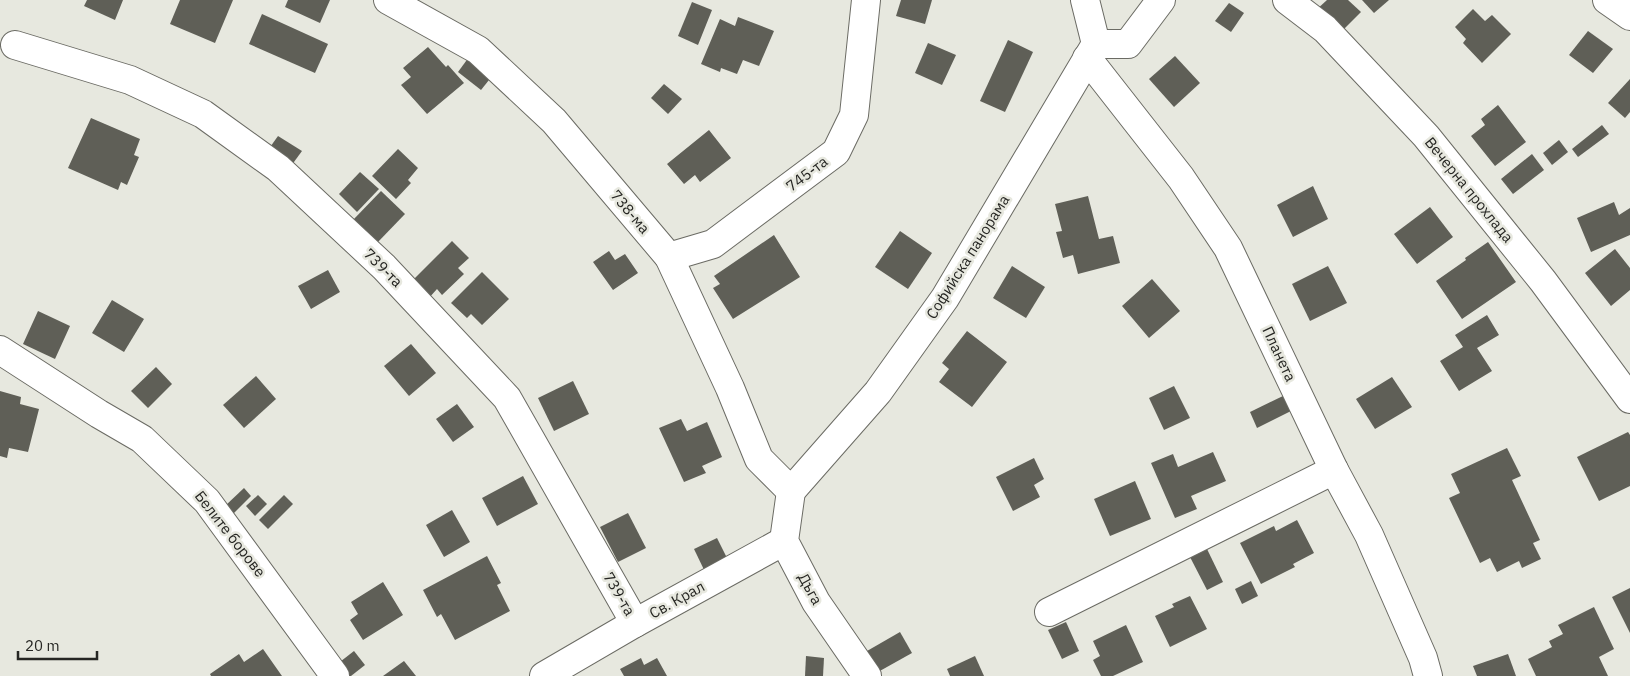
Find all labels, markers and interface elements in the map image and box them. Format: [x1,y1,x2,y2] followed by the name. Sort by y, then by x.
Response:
[1421,133,1518,246] street label: Вечерна прохлада
[782,152,831,195] street label: 745-та
[607,186,654,237] street label: 738-ма
[922,191,1013,322] street label: Софийска панорама
[360,244,407,291] street label: 739-та
[1258,323,1300,384] street label: Планета
[191,487,270,581] street label: Белите борове
[599,568,639,619] street label: 739-та
[794,570,827,608] street label: Дъга
[646,577,708,622] street label: Св. Крал
[18,628,96,660] scale bar
[25,636,60,655] text: 20 m

